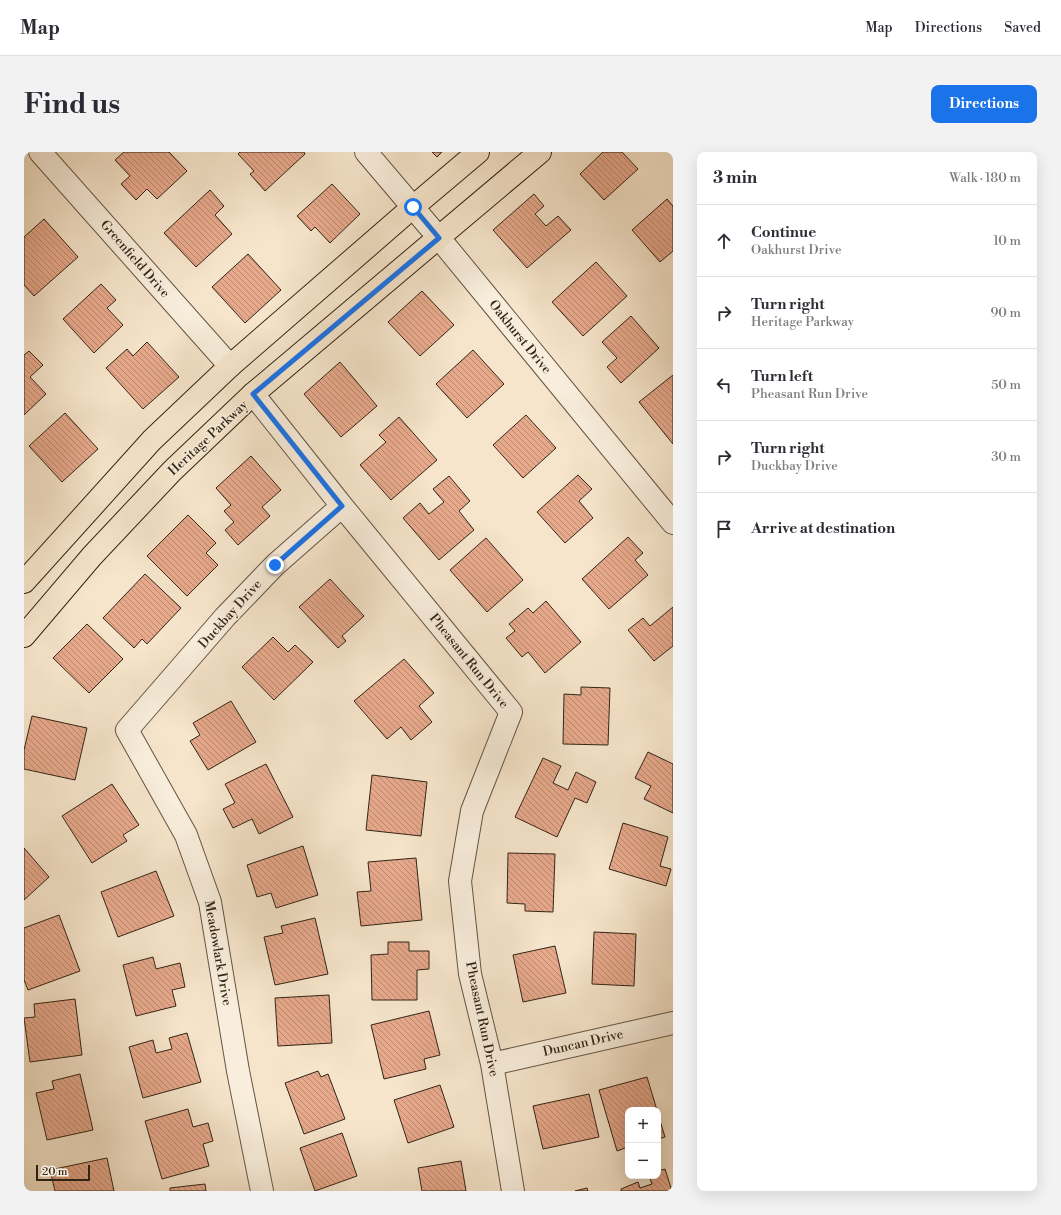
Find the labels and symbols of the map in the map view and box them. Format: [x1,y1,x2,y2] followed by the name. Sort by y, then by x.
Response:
[404,198,422,216] route start
[97,217,173,301] street label: Greenfield Drive
[485,297,555,378] street label: Oakhurst Drive
[165,397,252,479] street label: Heritage Parkway
[266,556,284,574] route end
[195,576,265,652] street label: Duckbay Drive
[426,610,512,712] street label: Pheasant Run Drive
[201,899,235,1007] street label: Meadowlark Drive
[462,960,502,1078] street label: Pheasant Run Drive
[541,1026,625,1060] street label: Duncan Drive
[36,1163,90,1182] scale bar

